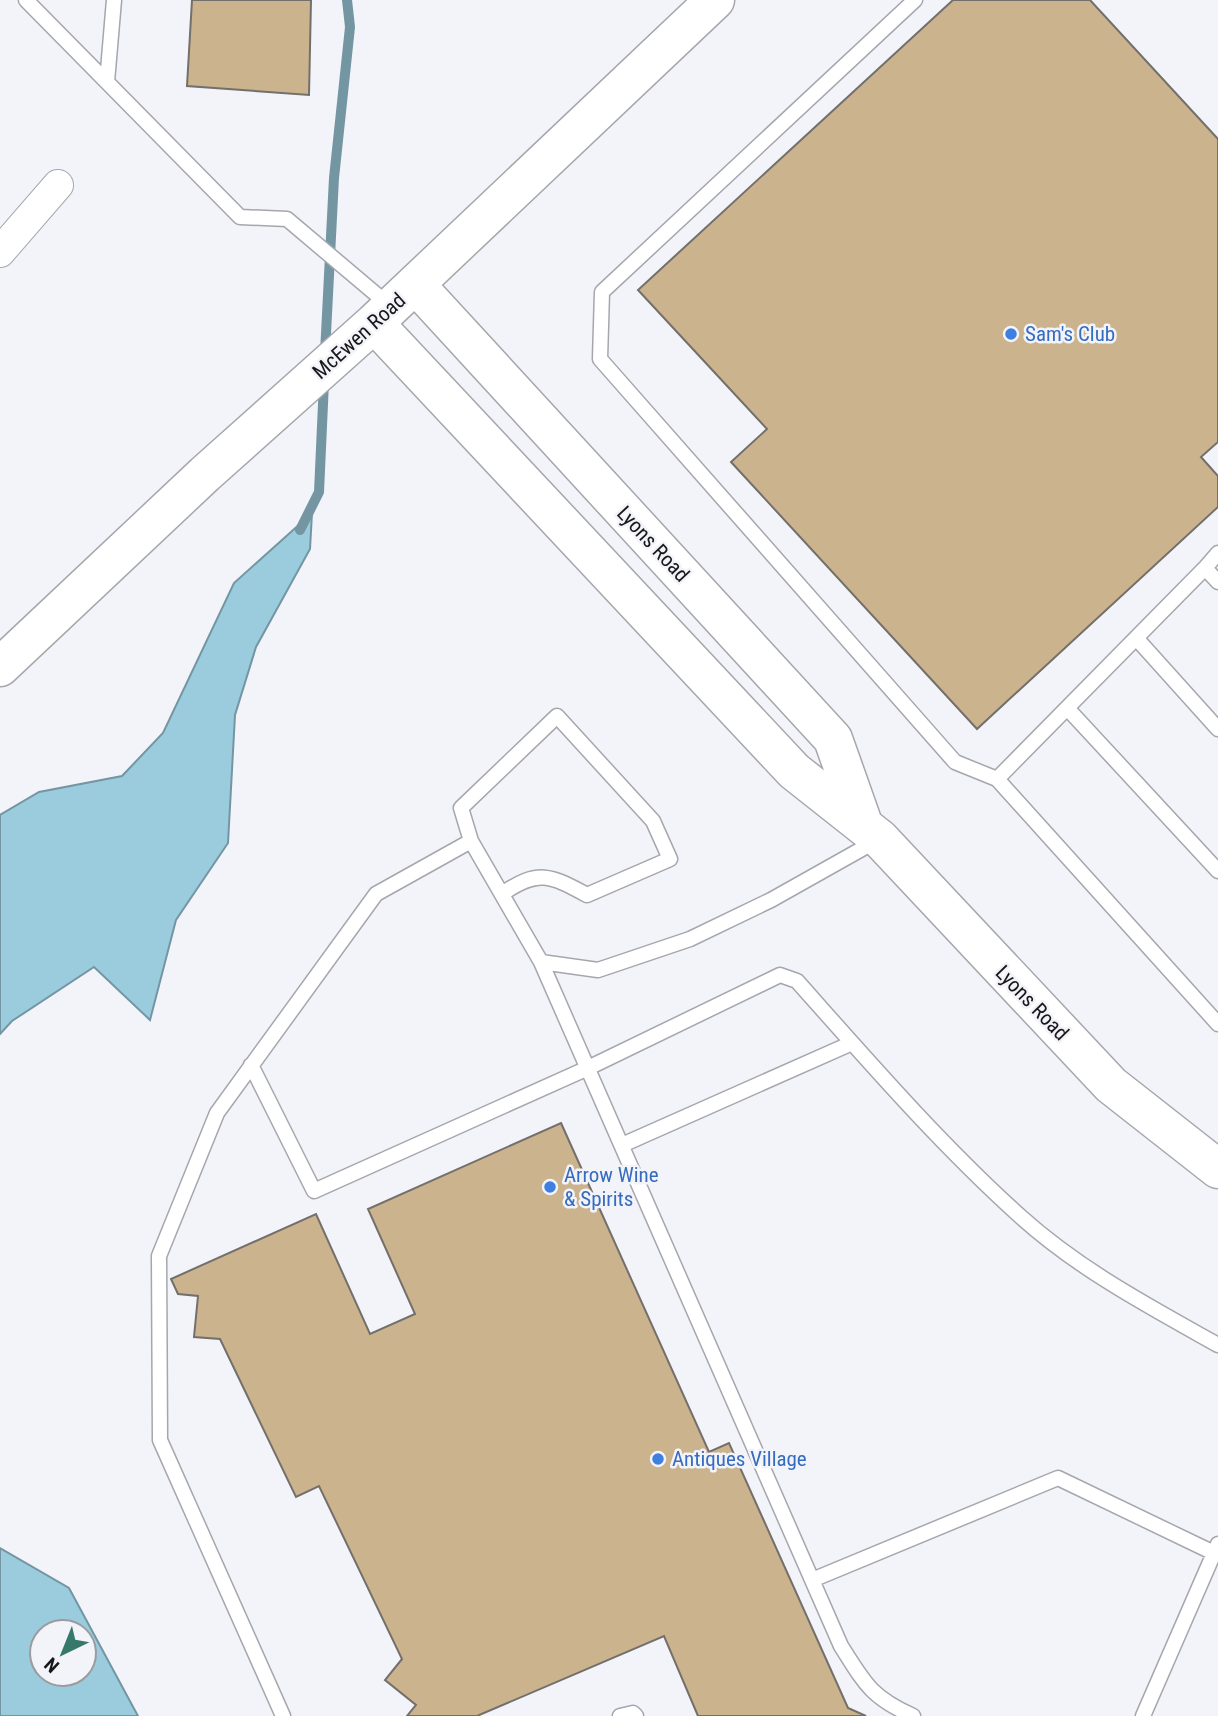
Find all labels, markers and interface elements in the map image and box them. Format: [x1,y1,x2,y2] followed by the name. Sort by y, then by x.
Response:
[308,288,410,384] street label: McEwen Road
[1025,322,1115,346] place label: Sam's Club
[1003,326,1019,342] marker: Sam's Club
[612,501,694,587] street label: Lyons Road
[991,961,1073,1045] street label: Lyons Road
[564,1163,659,1211] place label: Arrow Wine & Spirits
[542,1179,558,1195] marker: Arrow Wine & Spirits
[672,1447,807,1471] place label: Antiques Village
[650,1451,666,1467] marker: Antiques Village
[28,1618,98,1688] north arrow
[40,1653,64,1677] text: N

